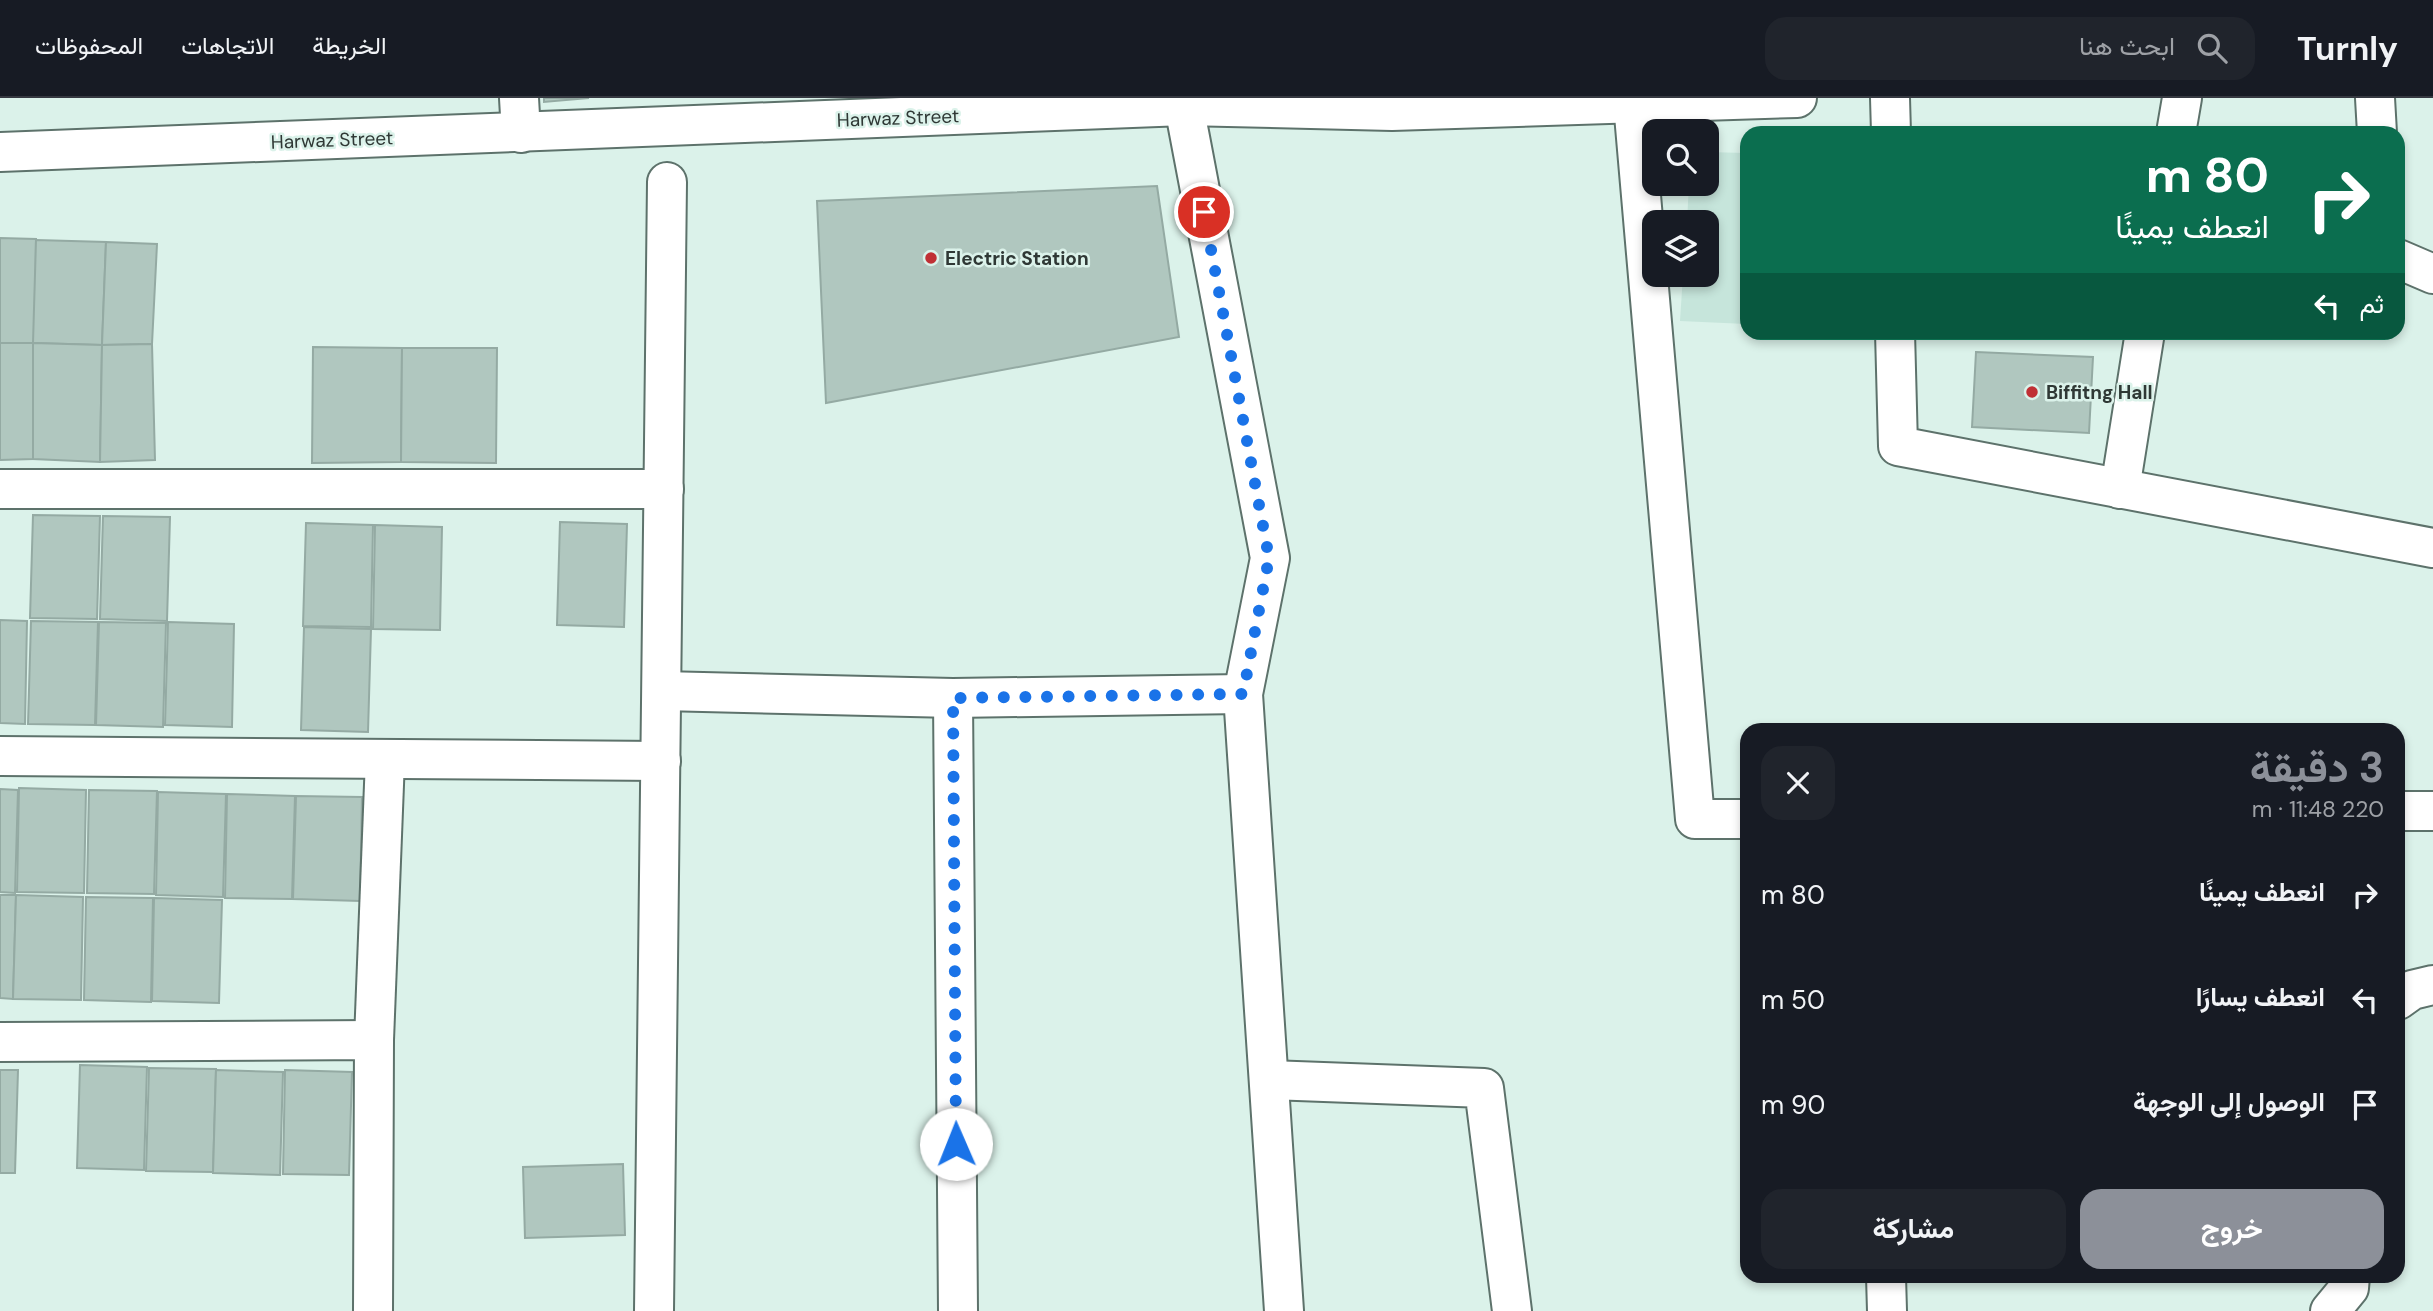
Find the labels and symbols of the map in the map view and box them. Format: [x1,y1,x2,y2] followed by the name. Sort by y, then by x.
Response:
[836,103,960,133] street label: Harwaz Street
[270,125,394,155] street label: Harwaz Street
[1174,182,1234,242] pin
[945,246,1089,271] place label: Electric Station
[923,250,939,266] marker: Electric Station
[2046,380,2153,405] place label: Biffitng Hall
[2024,384,2040,400] marker: Biffitng Hall
[919,1107,993,1181] position arrow

